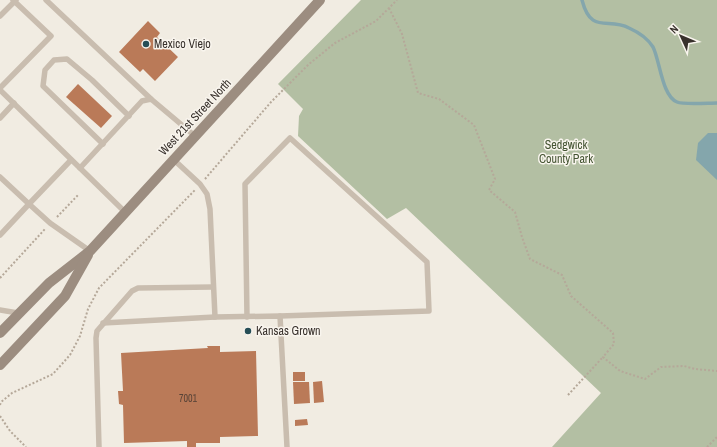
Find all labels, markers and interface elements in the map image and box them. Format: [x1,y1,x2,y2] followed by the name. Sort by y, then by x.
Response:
[661,16,701,56] north arrow
[667,22,681,36] text: N
[154,36,211,52] place label: Mexico Viejo
[141,39,151,49] marker: Mexico Viejo
[155,75,235,159] street label: West 21st Street North
[539,137,593,167] park label: Sedgwick County Park
[256,323,321,339] place label: Kansas Grown
[243,326,253,336] marker: Kansas Grown
[179,392,198,405] house number: 7001

